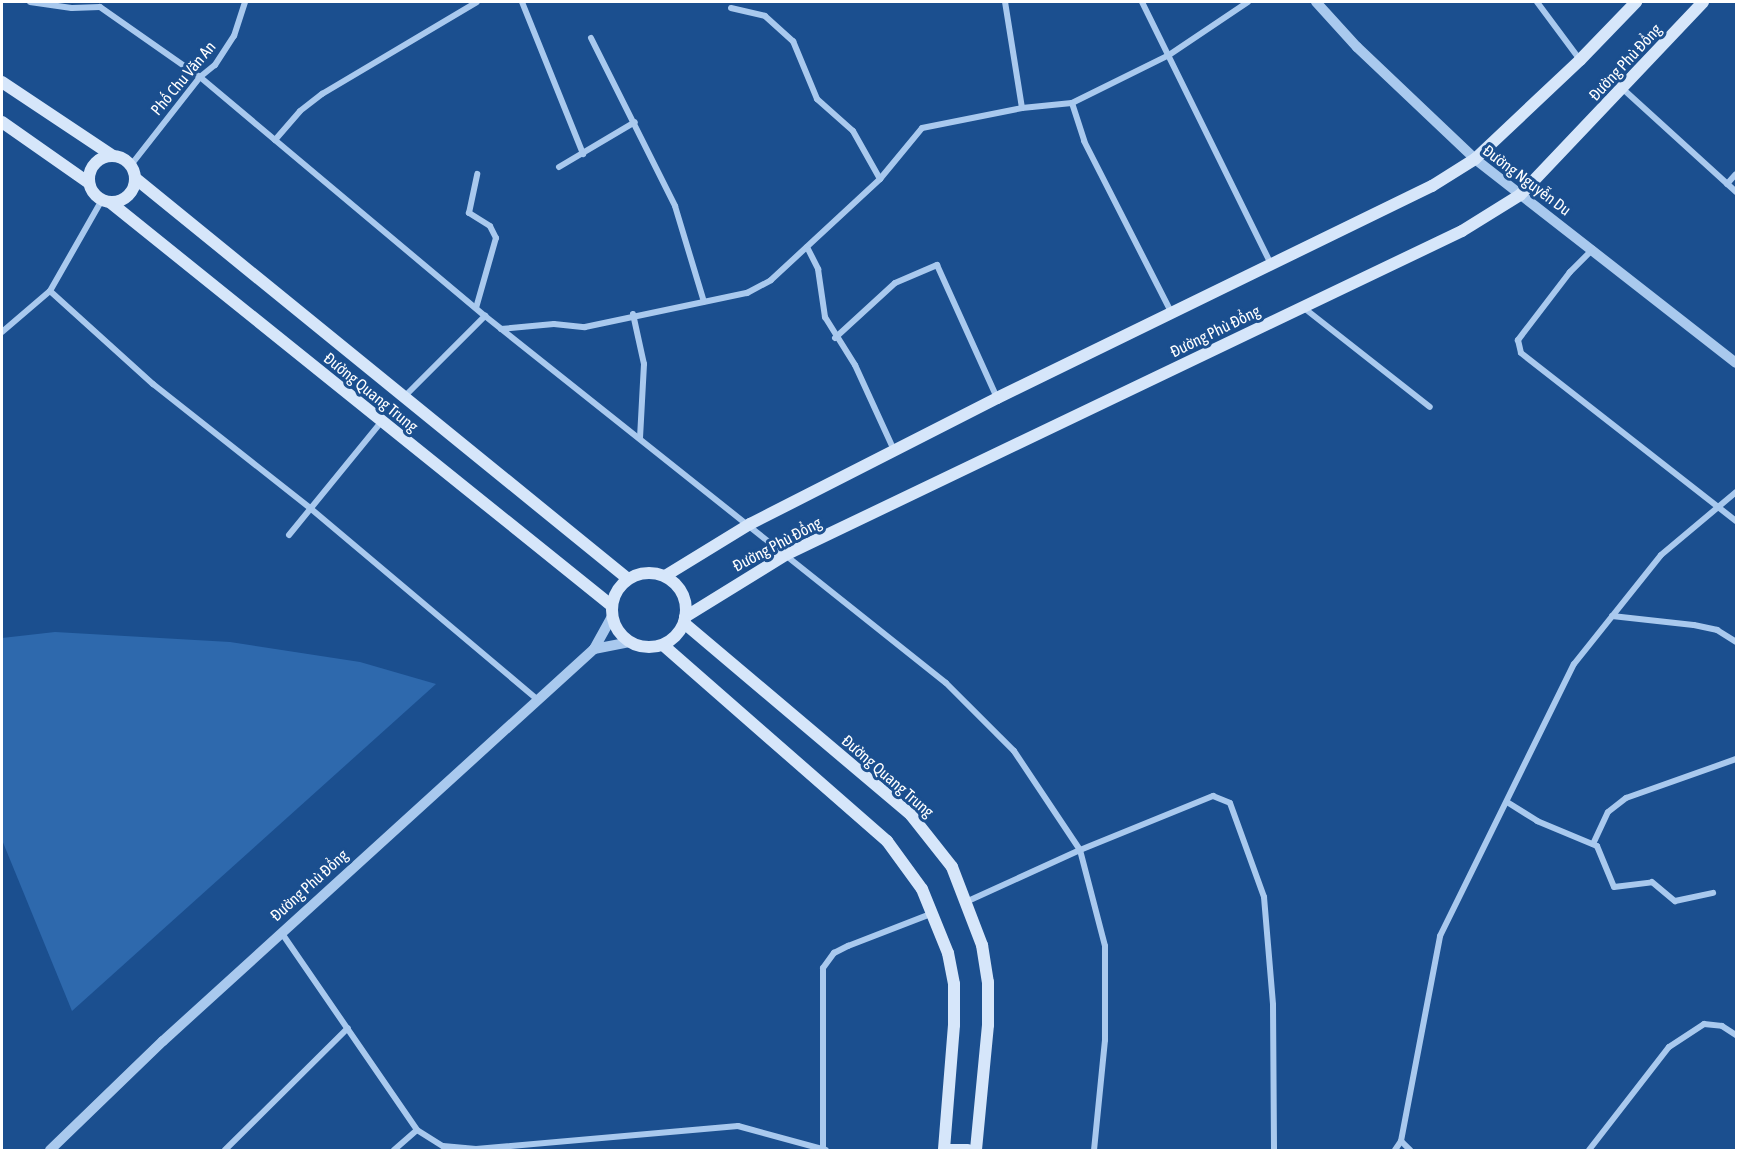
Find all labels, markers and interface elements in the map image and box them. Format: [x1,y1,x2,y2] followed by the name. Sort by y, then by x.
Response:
[1585,20,1665,104] street label: Đường Phù Đổng
[147,37,219,119] street label: Phố Chu Văn An
[1479,141,1575,219] street label: Đường Nguyễn Du
[1167,301,1263,361] street label: Đường Phù Đổng
[320,348,422,436] street label: Đường Quang Trung
[729,513,825,575] street label: Đường Phù Đổng
[838,731,938,821] street label: Đường Quang Trung
[266,845,352,925] street label: Đường Phù Đổng

